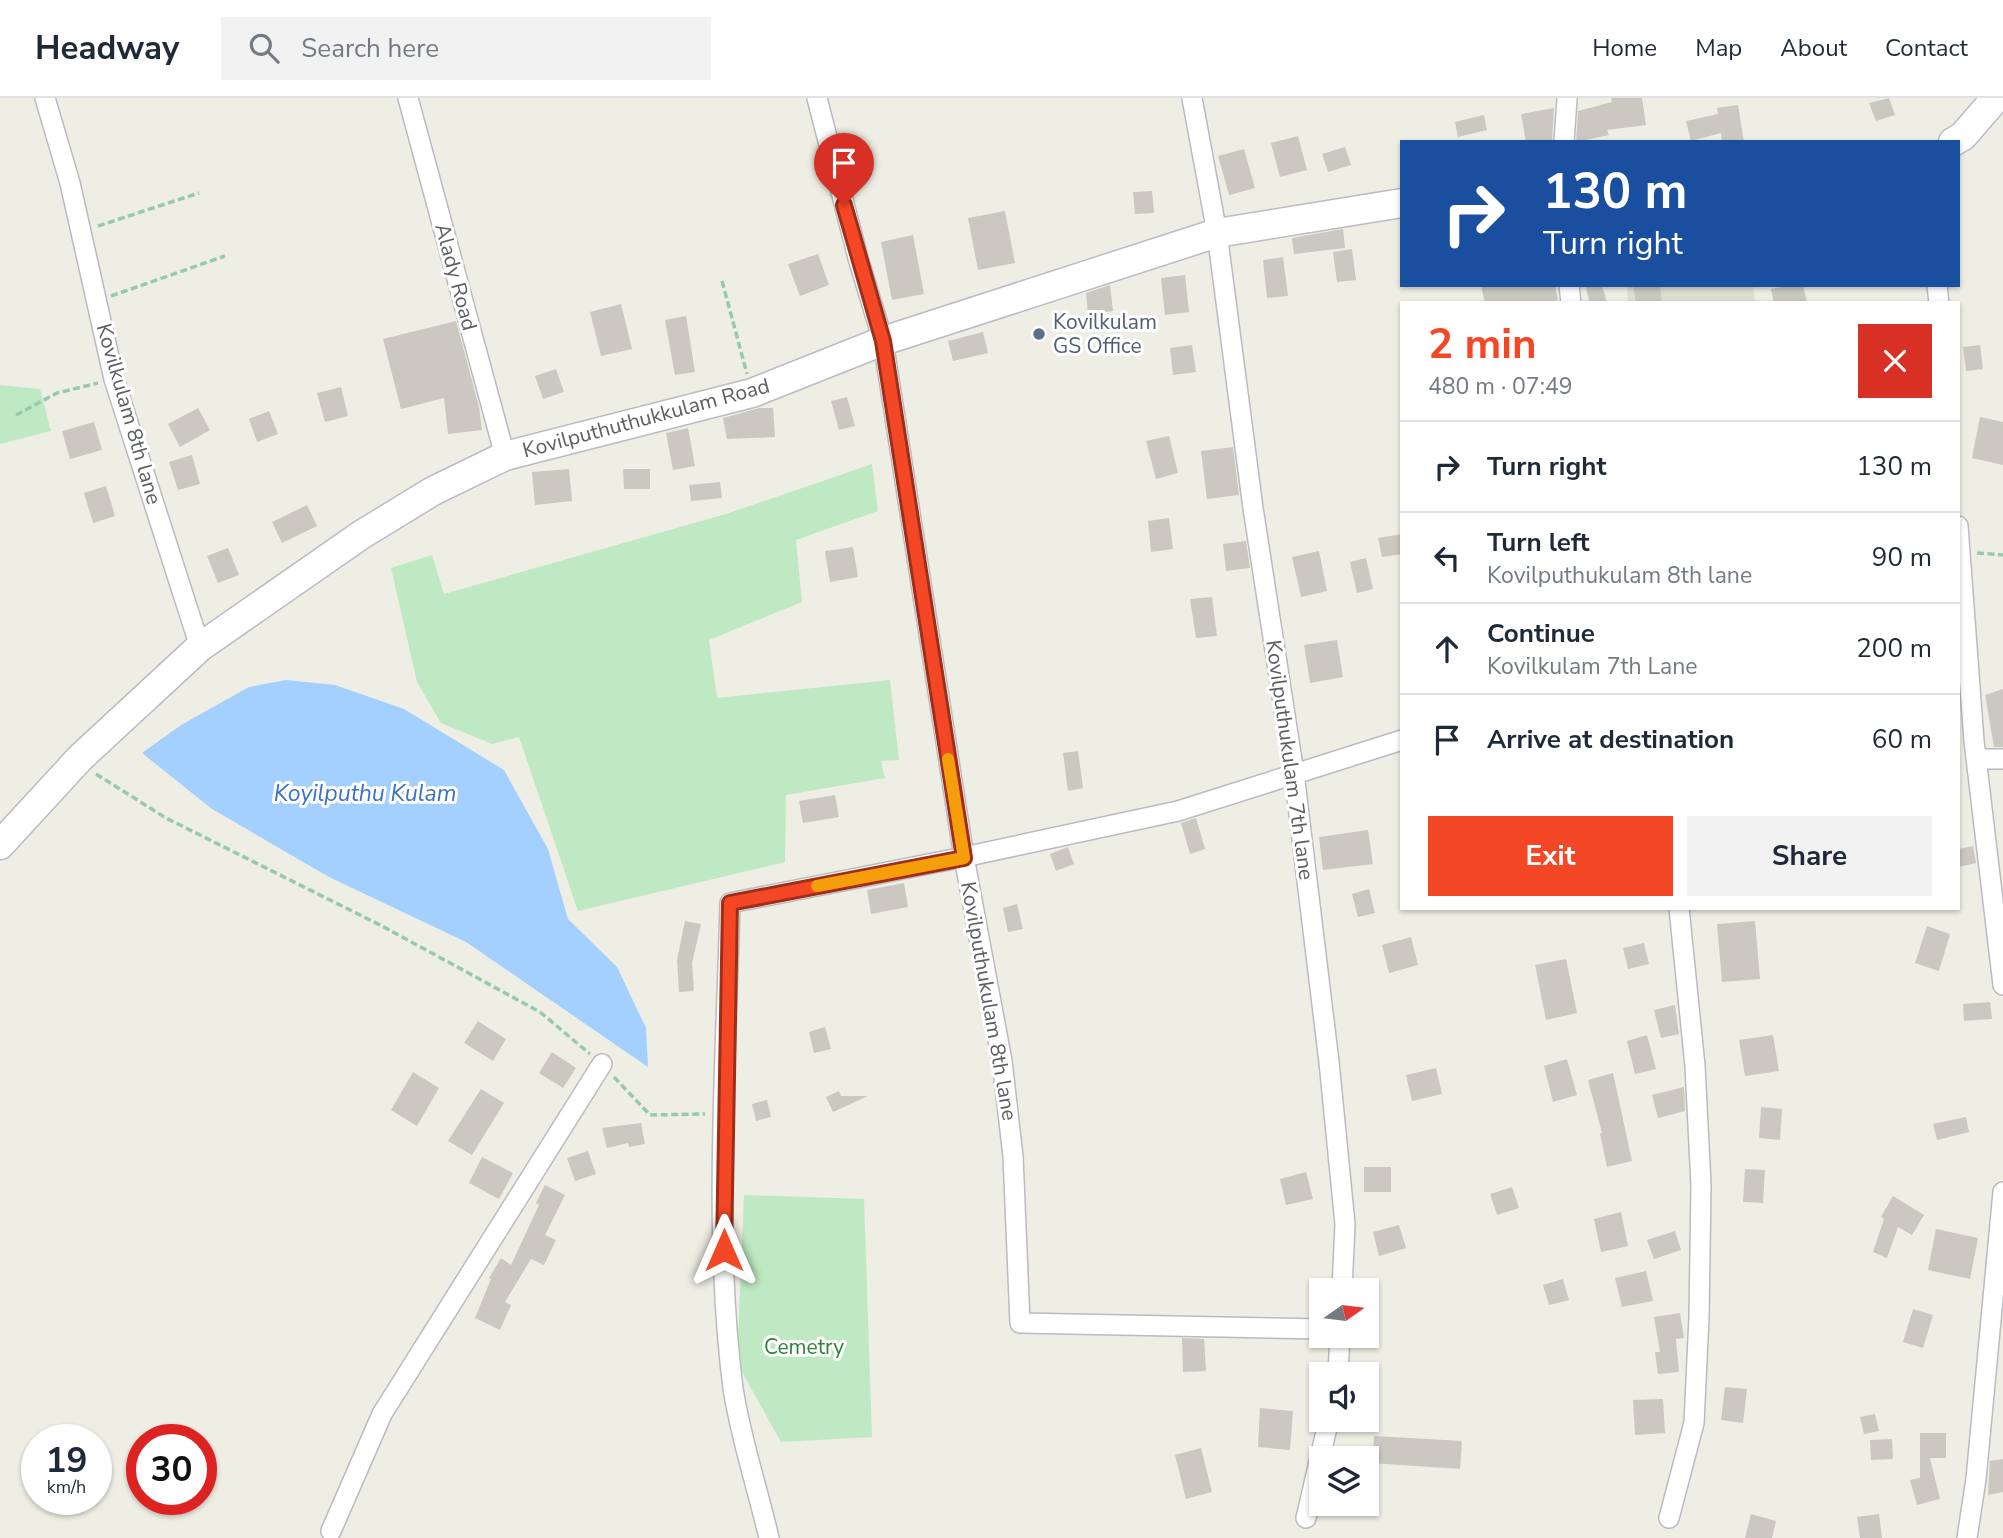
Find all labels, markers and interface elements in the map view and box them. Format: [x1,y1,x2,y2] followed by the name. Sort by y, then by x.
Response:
[221,17,711,80] search box
[35,26,179,71] text: Headway
[245,29,283,67] icon: search
[301,31,439,66] text: Search here
[1592,32,1657,64] text: Home
[1695,32,1742,64] text: Map
[1780,32,1847,64] text: About
[1885,32,1968,64] text: Contact
[814,133,874,205] pin
[825,144,863,182] icon: arrive
[1543,158,1687,225] text: 130 m
[1428,168,1519,259] icon: right
[428,220,484,334] street label: Alady Road
[1543,222,1683,265] text: Turn right
[1053,308,1157,360] place label: Kovilkulam GS Office
[1428,316,1537,373] text: 2 min
[90,320,168,508] street label: Kovilkulam 8th lane
[1858,324,1932,398] button: close
[1031,326,1047,342] marker: Kovilkulam GS Office
[1428,371,1573,402] text: 480 m · 07:49
[519,372,773,464] street label: Kovilputhuthukkulam Road
[1428,448,1466,486] icon: right
[1487,449,1606,484] text: Turn right
[1856,449,1932,484] text: 130 m
[1487,525,1590,560] text: Turn left
[1428,539,1466,577] icon: left
[1872,540,1932,575] text: 90 m
[1487,560,1752,591] text: Kovilputhukulam 8th lane
[1487,616,1595,651] text: Continue
[1428,630,1466,668] icon: ahead
[1856,631,1932,666] text: 200 m
[1259,638,1321,882] street label: Kovilputhukulam 7th lane
[1487,651,1698,682] text: Kovilkulam 7th Lane
[1428,721,1466,759] icon: arrive
[1487,722,1734,757] text: Arrive at destination
[1872,722,1932,757] text: 60 m
[274,778,456,809] water label: Koyilputhu Kulam
[1428,816,1673,896] button: Exit
[1687,816,1932,896] button: Share
[954,879,1024,1123] street label: Kovilputhukulam 8th lane
[687,1213,761,1287] position arrow
[1309,1278,1379,1348] north arrow
[1309,1278,1379,1516] map controls
[764,1333,844,1361] park label: Cemetry
[1309,1362,1379,1432] button: sound
[126,1424,217,1515] speed limit sign: 30
[45,1437,88,1484] text: 19
[1309,1446,1379,1516] button: layers
[47,1475,86,1499] text: km/h

